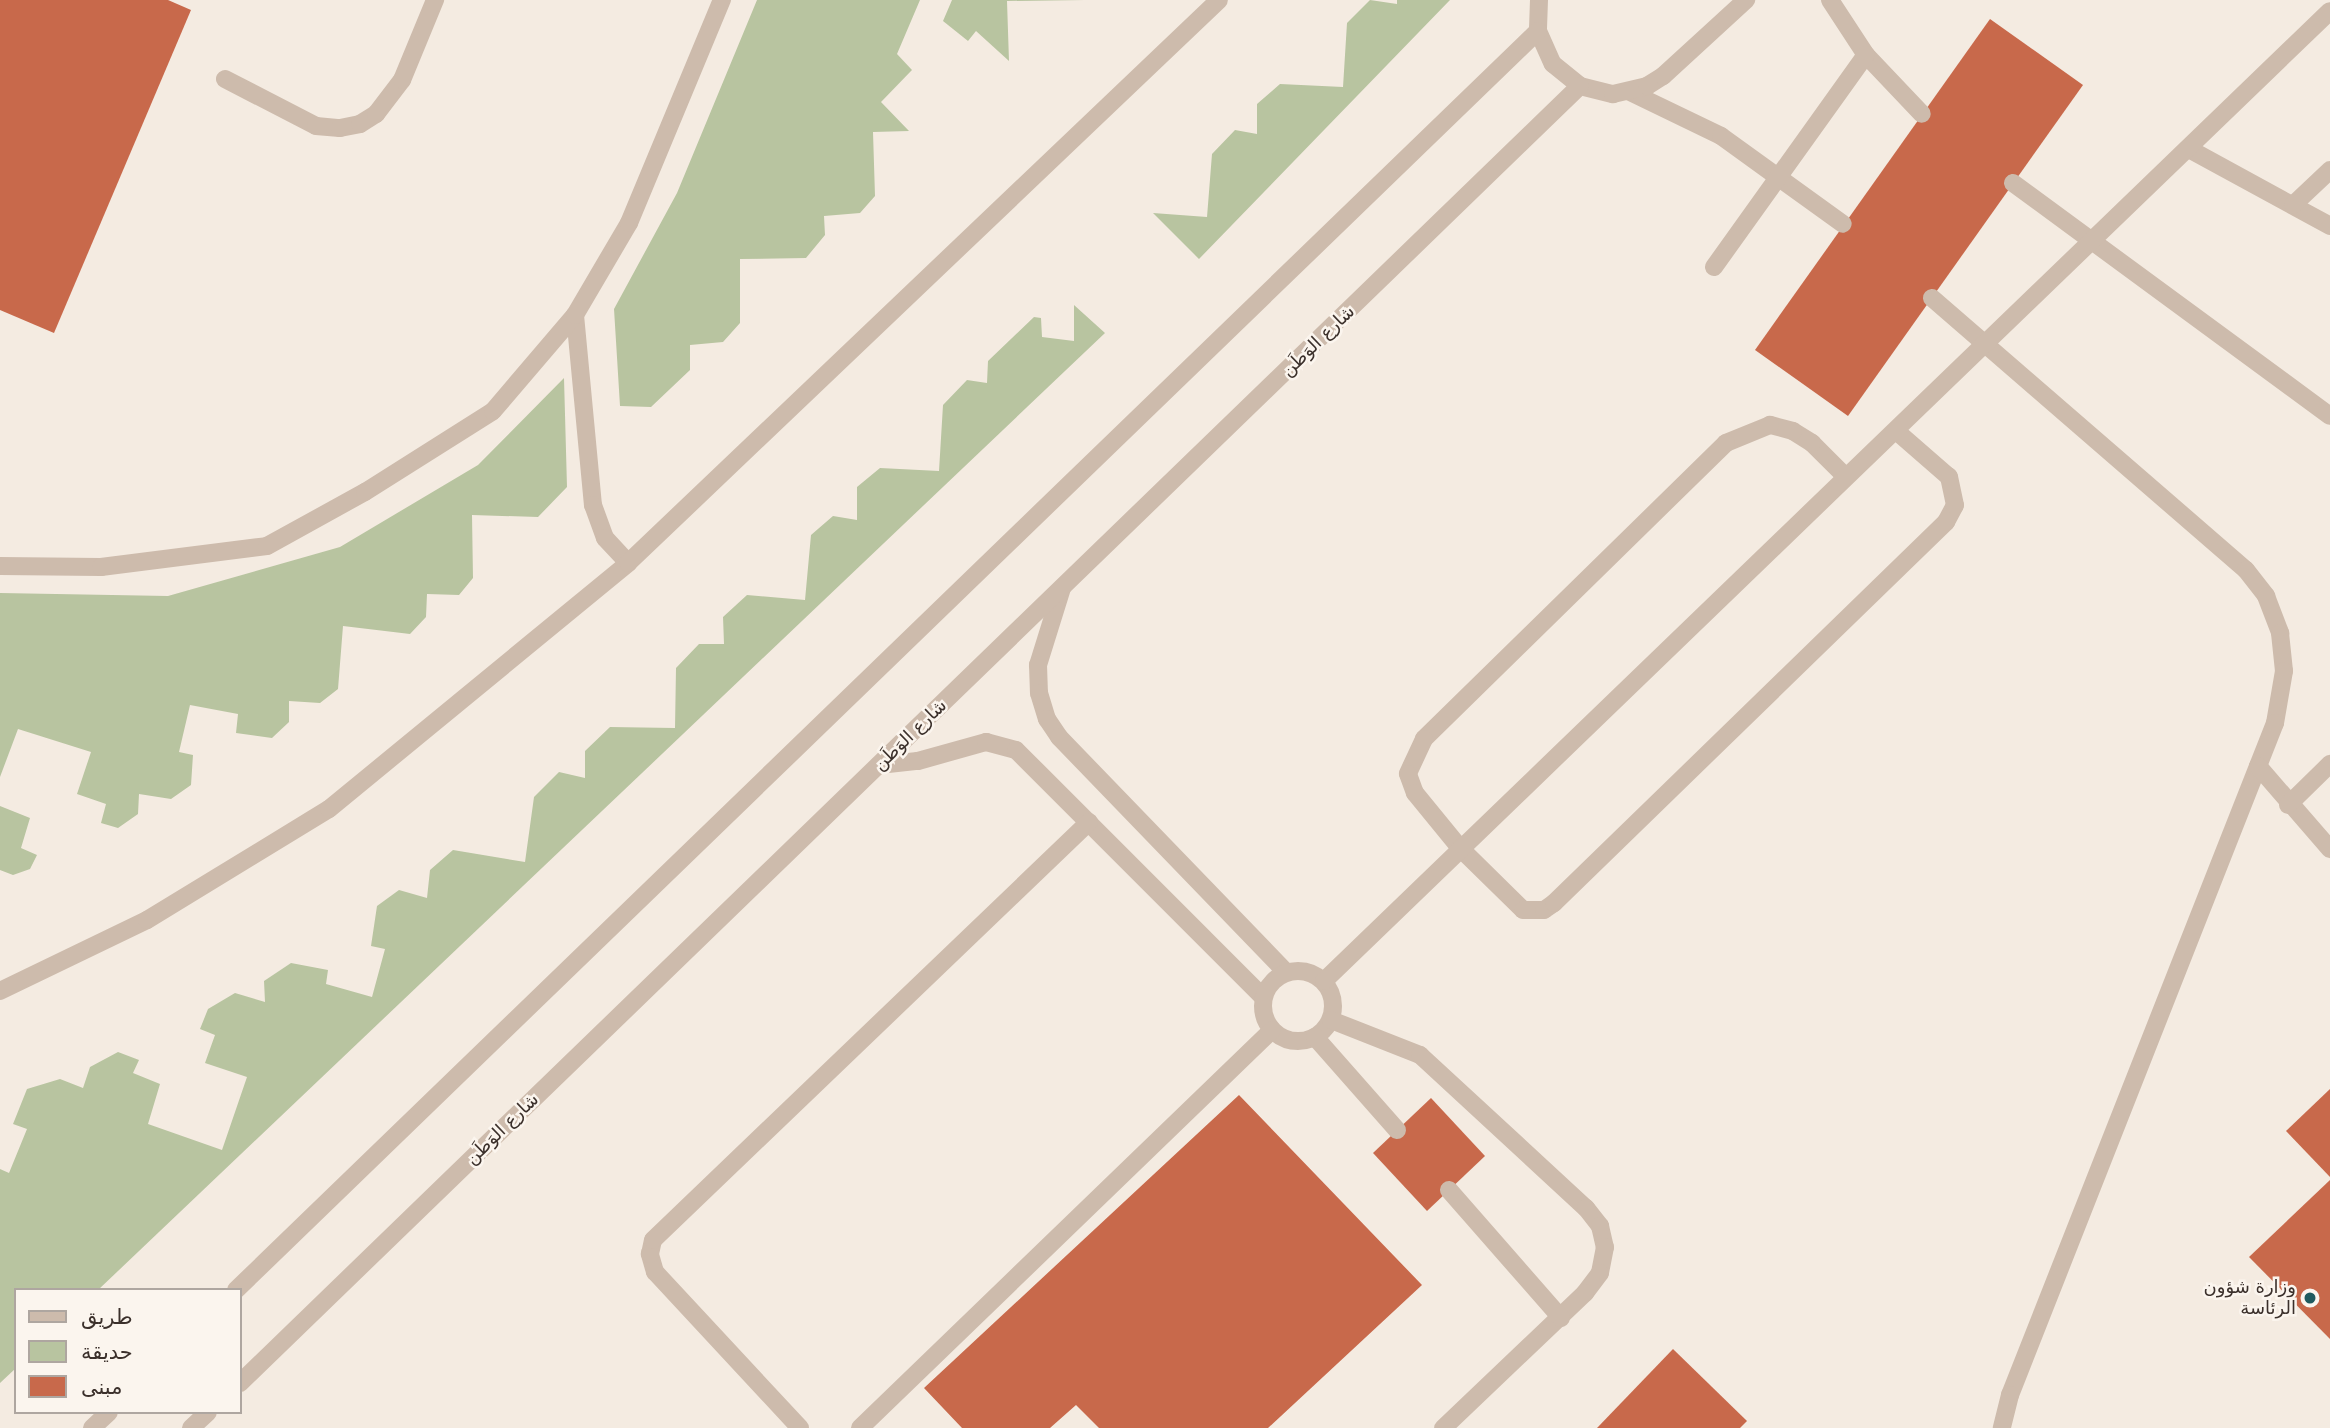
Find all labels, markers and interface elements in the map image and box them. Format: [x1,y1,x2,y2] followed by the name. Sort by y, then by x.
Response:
[1277,301,1359,381] street label: شارع الوَطَن
[869,695,951,775] street label: شارع الوَطَن
[461,1089,543,1169] street label: شارع الوَطَن
[2203,1277,2296,1320] place label: وزارة شؤون الرئاسة
[14,1288,242,1414] legend
[2302,1290,2318,1306] marker: وزارة شؤون الرئاسة
[81,1305,133,1329] text: طريق
[81,1340,133,1364] text: حديقة
[81,1375,122,1399] text: مبنى

